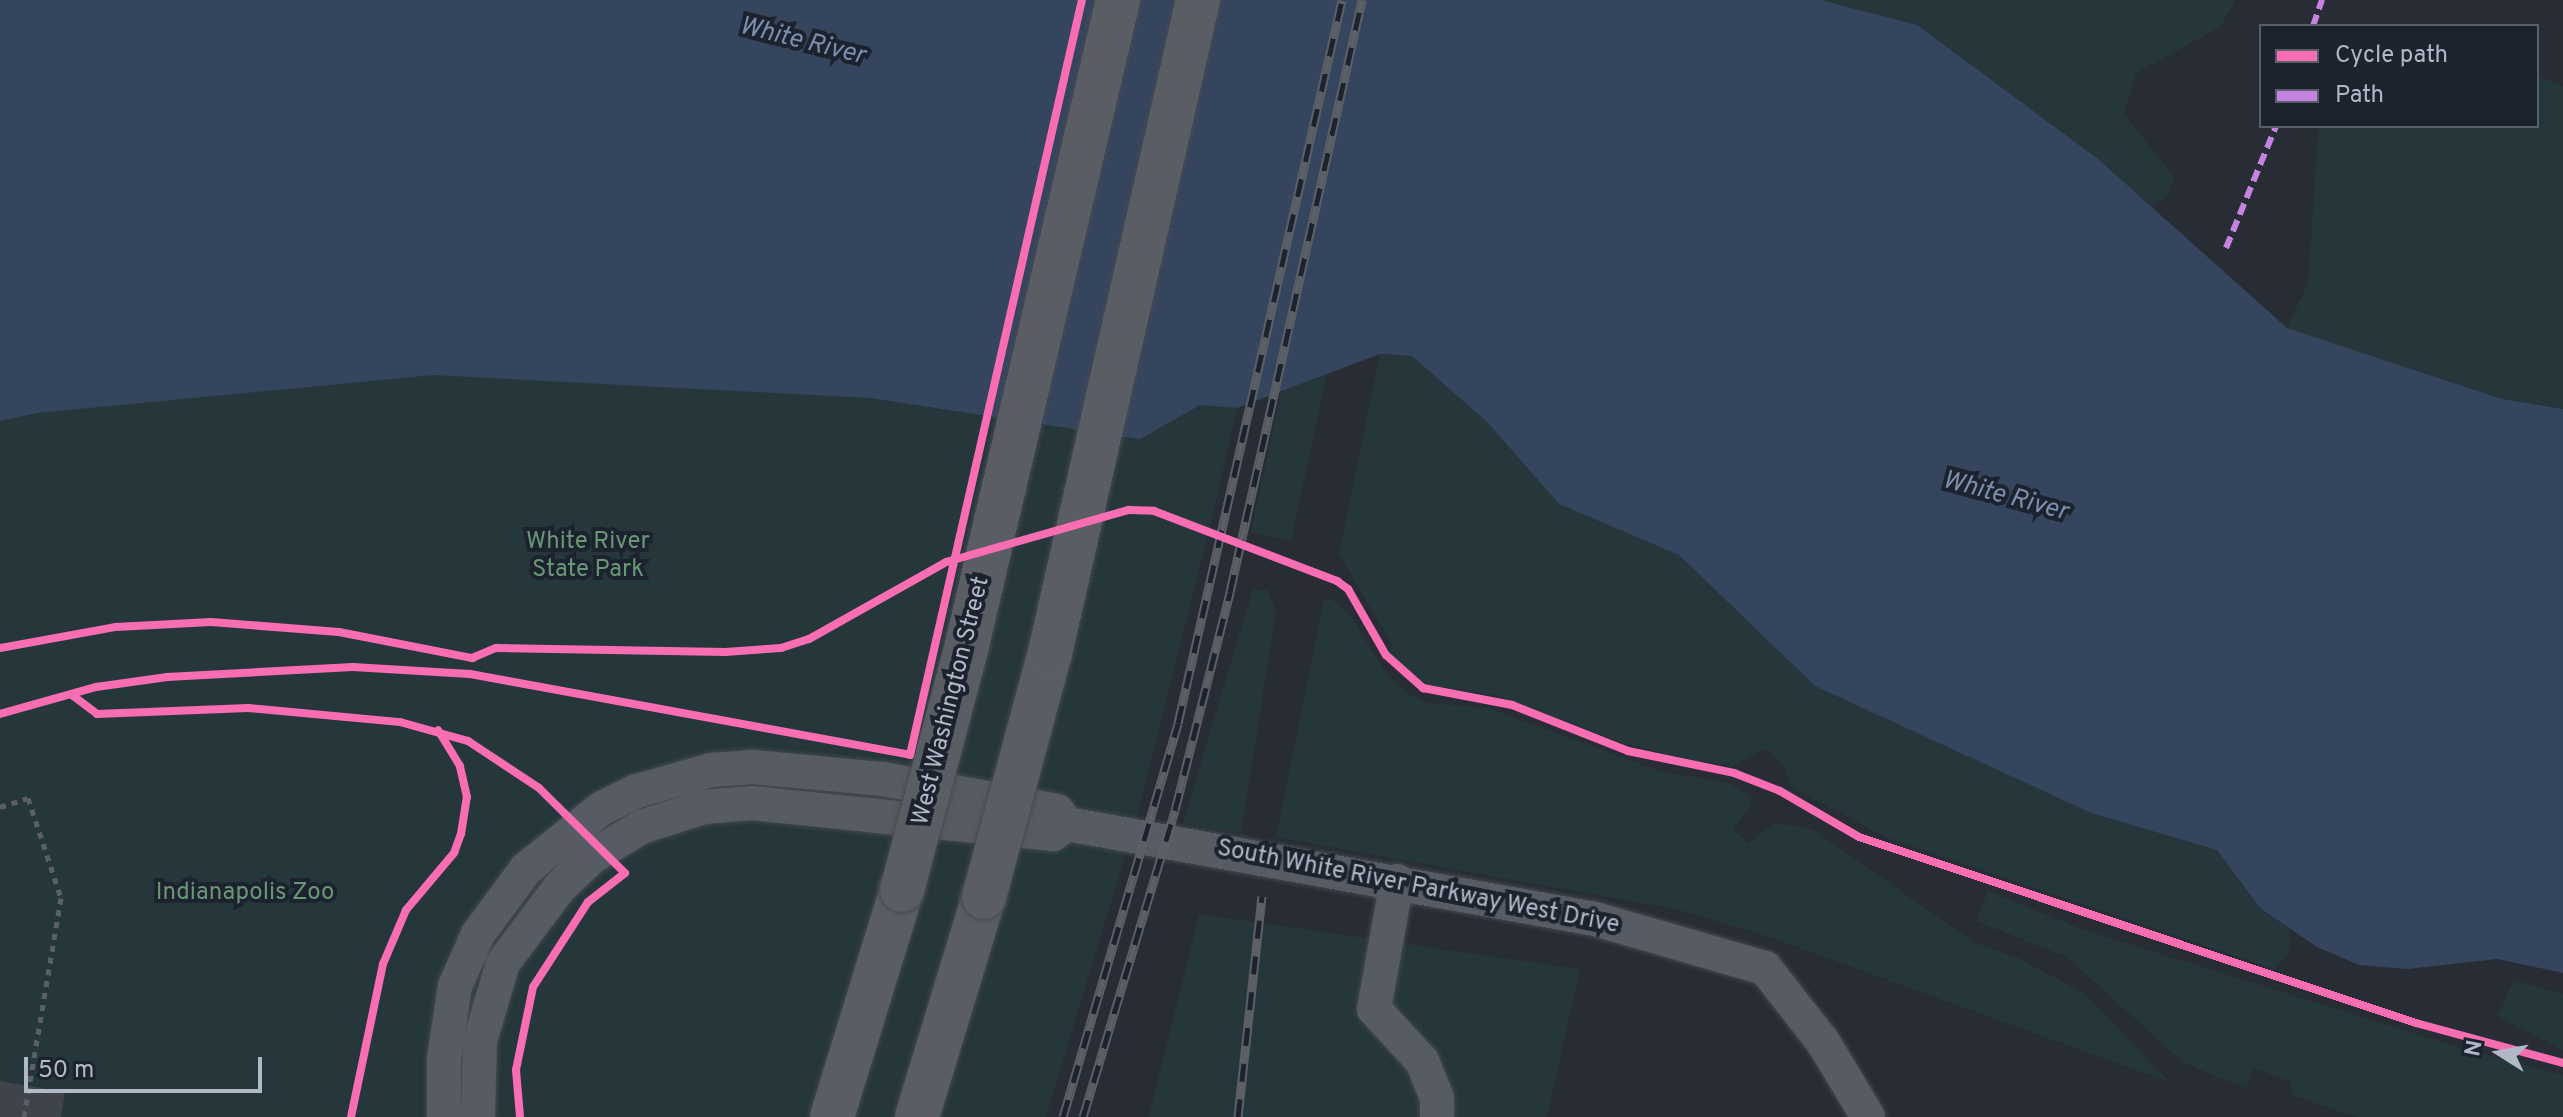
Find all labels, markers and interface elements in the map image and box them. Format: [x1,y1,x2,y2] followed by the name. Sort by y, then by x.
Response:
[736,11,868,73] water label: White River
[2259,24,2539,128] legend
[2335,41,2448,71] text: Cycle path
[2335,81,2384,111] text: Path
[1939,465,2071,529] water label: White River
[526,529,650,585] park label: White River State Park
[907,573,997,829] street label: West Washington Street
[1214,835,1622,941] street label: South White River Parkway West Drive
[156,880,334,908] park label: Indianapolis Zoo
[2459,1013,2539,1093] north arrow
[2460,1038,2490,1059] text: N
[28,1041,266,1091] scale bar
[38,1056,94,1086] text: 50 m

